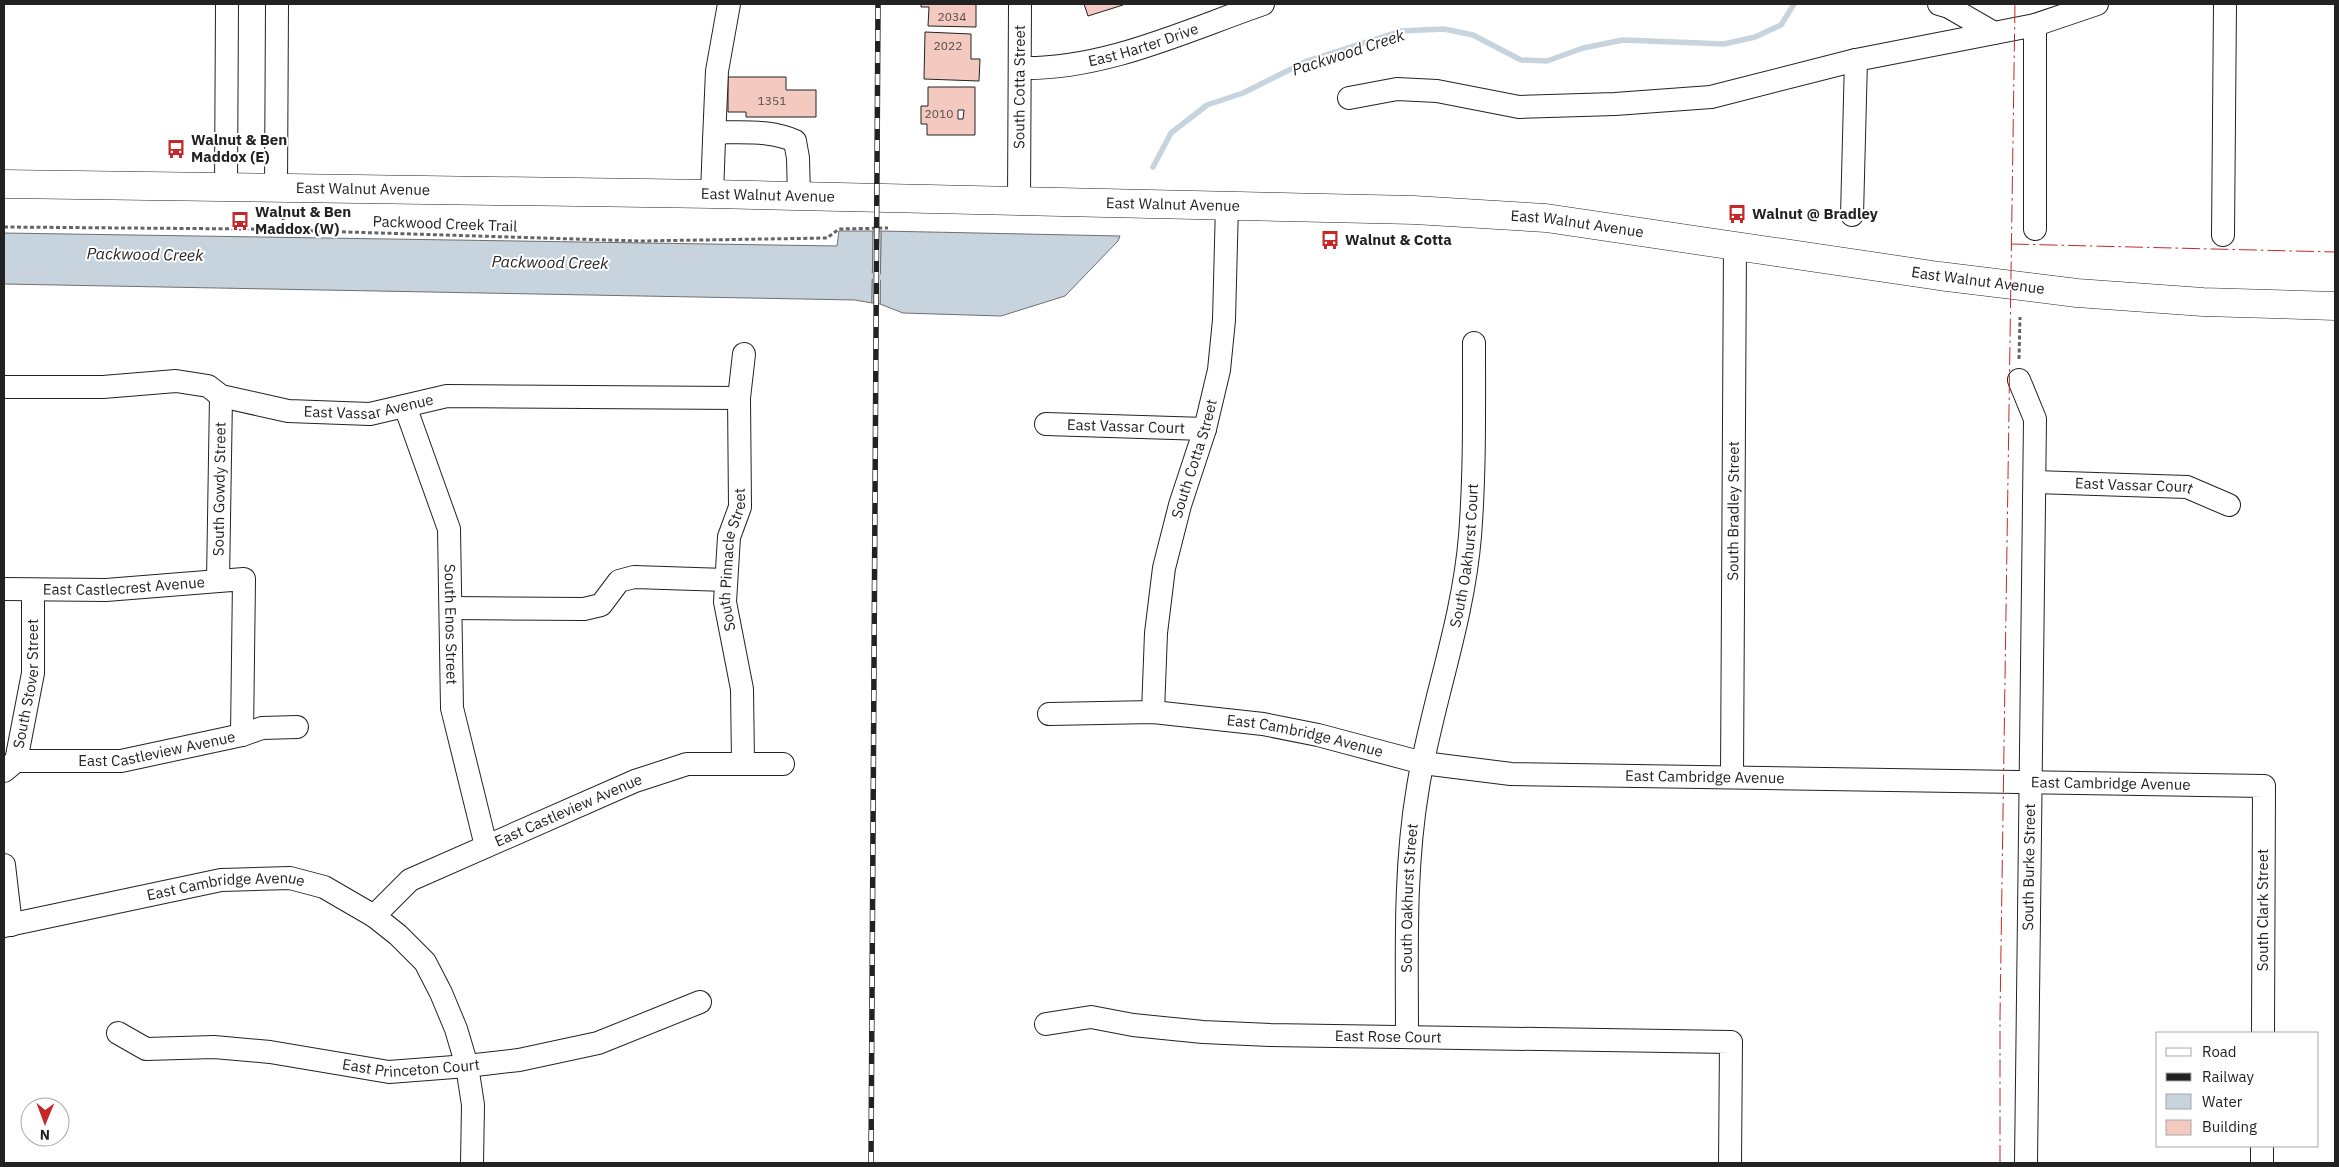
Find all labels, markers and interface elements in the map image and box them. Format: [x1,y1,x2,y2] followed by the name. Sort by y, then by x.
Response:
[938,9,966,24] house number: 2034
[1086,19,1201,70] street label: East Harter Drive
[1289,24,1407,80] water label: Packwood Creek
[1009,25,1029,149] street label: South Cotta Street
[934,38,962,53] house number: 2022
[758,93,786,108] house number: 1351
[925,106,953,121] house number: 2010
[191,130,287,166] place label: Walnut & Ben Maddox (E)
[165,138,187,160] bus stop icon: Walnut & Ben Maddox (E)
[296,178,430,199] street label: East Walnut Avenue
[701,184,835,206] street label: East Walnut Avenue
[1106,193,1240,215] street label: East Walnut Avenue
[255,202,351,238] place label: Walnut & Ben Maddox (W)
[1726,203,1748,225] bus stop icon: Walnut @ Bradley
[1752,204,1878,223] place label: Walnut @ Bradley
[1510,206,1645,241] street label: East Walnut Avenue
[229,210,251,232] bus stop icon: Walnut & Ben Maddox (W)
[372,211,518,236] street label: Packwood Creek Trail
[1319,229,1341,251] bus stop icon: Walnut & Cotta
[1345,230,1452,249] place label: Walnut & Cotta
[86,243,204,265] water label: Packwood Creek
[491,251,609,273] water label: Packwood Creek
[1910,262,2046,298] street label: East Walnut Avenue
[303,389,435,423] street label: East Vassar Avenue
[1167,397,1221,520] street label: South Cotta Street
[1067,415,1185,437] street label: East Vassar Court
[208,422,230,556] street label: South Gowdy Street
[1723,441,1743,581] street label: South Bradley Street
[2075,473,2196,498] street label: East Vassar Court
[1445,483,1482,629] street label: South Oakhurst Court
[715,488,749,633] street label: South Pinnacle Street
[441,564,462,685] street label: South Enos Street
[43,572,206,599] street label: East Castlecrest Avenue
[9,619,43,750] street label: South Stover Street
[1226,710,1385,761] street label: East Cambridge Avenue
[78,727,237,770] street label: East Castleview Avenue
[1625,766,1785,787] street label: East Cambridge Avenue
[491,769,644,851] street label: East Castleview Avenue
[2031,772,2191,794] street label: East Cambridge Avenue
[2018,803,2039,931] street label: South Burke Street
[1397,822,1422,973] street label: South Oakhurst Street
[2253,849,2272,971] street label: South Clark Street
[145,868,307,904] street label: East Cambridge Avenue
[1335,1026,1442,1047] street label: East Rose Court
[2156,1032,2319,1147] legend
[2202,1042,2237,1061] text: Road
[341,1054,481,1081] street label: East Princeton Court
[2202,1067,2255,1086] text: Railway
[2202,1092,2243,1111] text: Water
[20,1097,70,1147] north arrow
[2202,1117,2257,1136] text: Building
[40,1126,50,1144] text: N

